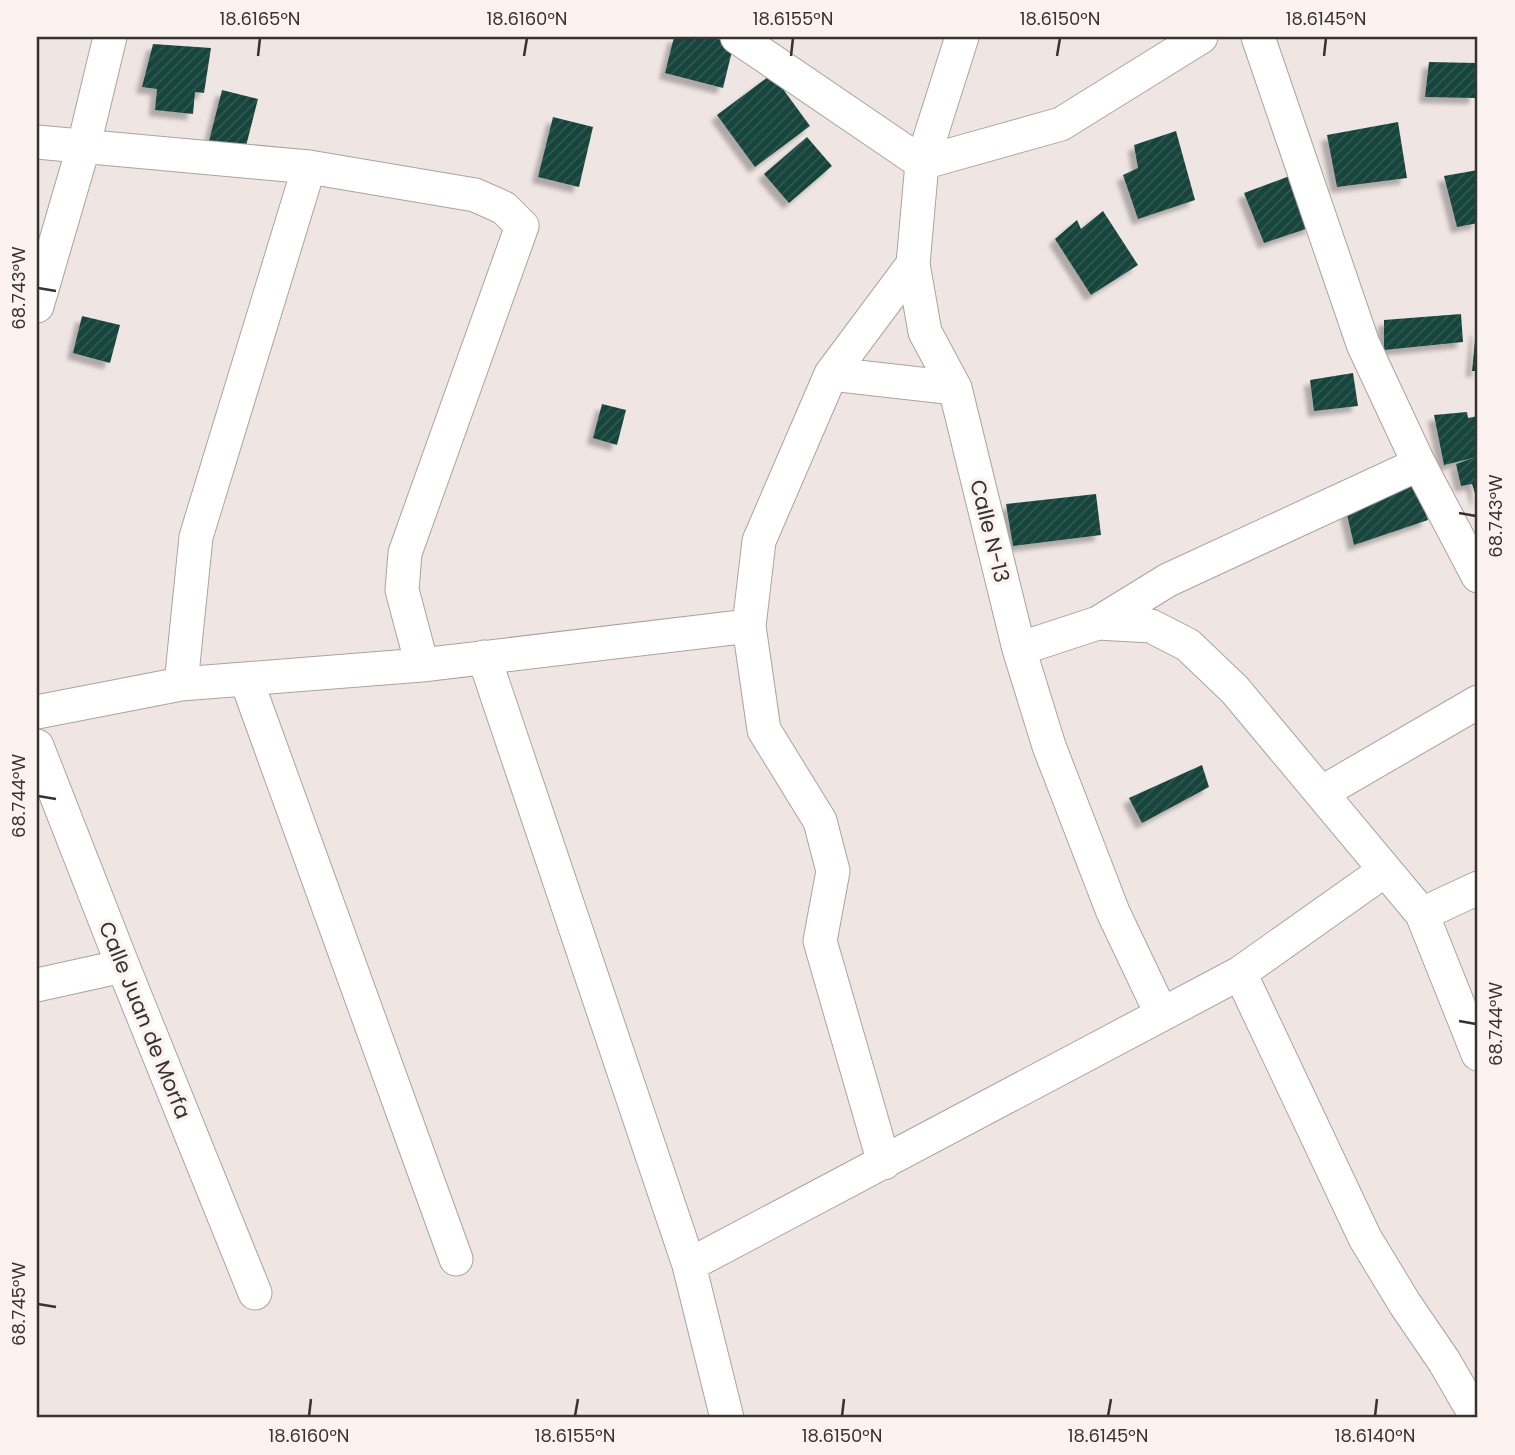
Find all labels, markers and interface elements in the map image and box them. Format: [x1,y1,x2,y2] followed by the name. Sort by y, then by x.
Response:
[220,6,300,31] text: 18.6165°N
[487,6,567,31] text: 18.6160°N
[753,6,833,31] text: 18.6155°N
[1020,6,1100,31] text: 18.6150°N
[1286,6,1366,31] text: 18.6145°N
[6,246,31,330] text: 68.743°W
[1483,474,1508,558] text: 68.743°W
[963,477,1017,585] street label: Calle N-13
[6,754,31,838] text: 68.744°W
[92,917,198,1123] street label: Calle Juan de Morfa
[1483,982,1508,1066] text: 68.744°W
[6,1262,31,1346] text: 68.745°W
[269,1423,349,1448] text: 18.6160°N
[535,1423,615,1448] text: 18.6155°N
[802,1423,882,1448] text: 18.6150°N
[1068,1423,1148,1448] text: 18.6145°N
[1335,1423,1415,1448] text: 18.6140°N

